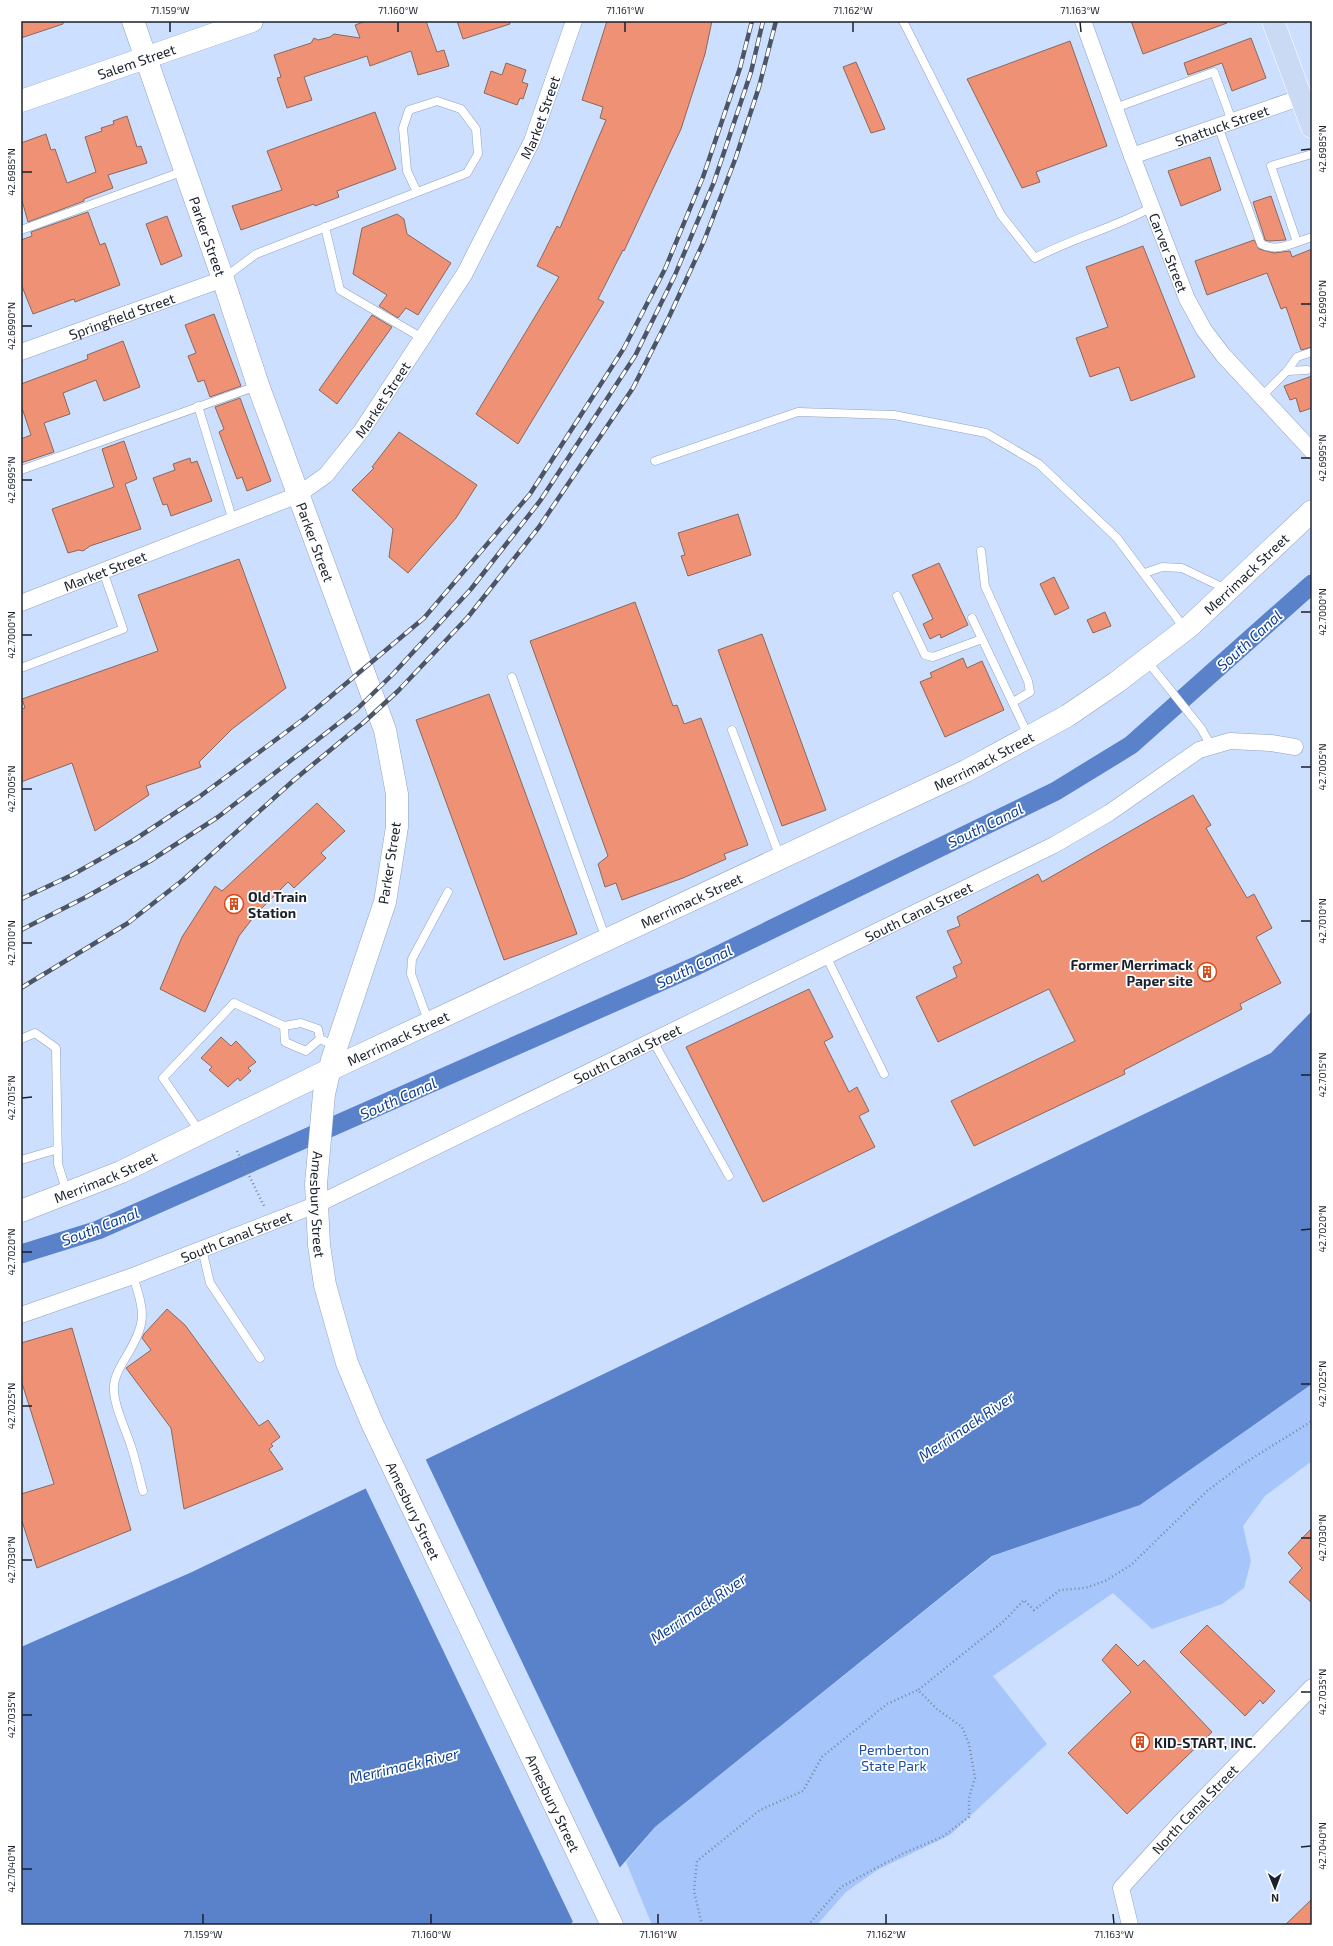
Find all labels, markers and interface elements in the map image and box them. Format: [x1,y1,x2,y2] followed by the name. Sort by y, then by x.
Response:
[150,4,190,16] text: 71.159°W
[378,4,418,16] text: 71.160°W
[606,4,644,16] text: 71.161°W
[833,4,873,16] text: 71.162°W
[1060,4,1100,16] text: 71.163°W
[95,40,178,82] street label: Salem Street
[516,73,563,162] street label: Market Street
[1173,101,1271,149] street label: Shattuck Street
[1316,125,1328,173] text: 42.6985°N
[5,148,17,196] text: 42.6985°N
[186,194,230,278] street label: Parker Street
[1146,210,1192,295] street label: Carver Street
[1316,280,1328,328] text: 42.6990°N
[66,289,177,343] street label: Springfield Street
[5,302,17,350] text: 42.6990°N
[351,358,413,441] street label: Market Street
[1316,434,1328,482] text: 42.6995°N
[5,456,17,504] text: 42.6995°N
[293,500,338,584] street label: Parker Street
[1200,529,1292,617] street label: Merrimack Street
[61,546,149,594] street label: Market Street
[1316,588,1328,636] text: 42.7000°N
[1213,606,1285,674] water label: South Canal
[5,611,17,659] text: 42.7000°N
[931,727,1036,794] street label: Merrimack Street
[1316,744,1328,790] text: 42.7005°N
[5,766,17,812] text: 42.7005°N
[944,799,1026,851] water label: South Canal
[374,821,404,905] street label: Parker Street
[637,869,745,931] street label: Merrimack Street
[862,878,975,945] street label: South Canal Street
[248,888,307,921] place label: Old Train Station
[223,893,245,915] building icon: Old Train Station
[1316,898,1328,944] text: 42.7010°N
[5,920,17,966] text: 42.7010°N
[653,941,735,991] water label: South Canal
[1070,956,1193,989] place label: Former Merrimack Paper site
[1196,961,1218,983] building icon: Former Merrimack Paper site
[344,1007,451,1069] street label: Merrimack Street
[570,1020,684,1087] street label: South Canal Street
[1316,1053,1328,1097] text: 42.7015°N
[357,1073,439,1123] water label: South Canal
[5,1076,17,1120] text: 42.7015°N
[51,1147,160,1206] street label: Merrimack Street
[307,1151,329,1259] street label: Amesbury Street
[59,1203,141,1249] water label: South Canal
[1316,1205,1328,1253] text: 42.7020°N
[178,1207,294,1265] street label: South Canal Street
[5,1228,17,1276] text: 42.7020°N
[1316,1361,1328,1407] text: 42.7025°N
[5,1383,17,1429] text: 42.7025°N
[915,1387,1018,1465] water label: Merrimack River
[383,1459,444,1562] street label: Amesbury Street
[1316,1514,1328,1562] text: 42.7030°N
[5,1536,17,1584] text: 42.7030°N
[647,1569,750,1647] water label: Merrimack River
[1316,1669,1328,1715] text: 42.7035°N
[5,1692,17,1738] text: 42.7035°N
[1129,1731,1151,1753] building icon: KID-START, INC.
[1154,1734,1256,1751] place label: KID-START, INC.
[859,1741,929,1774] park label: Pemberton State Park
[347,1743,462,1786] water label: Merrimack River
[523,1751,584,1854] street label: Amesbury Street
[1148,1760,1241,1857] street label: North Canal Street
[1316,1822,1328,1870] text: 42.7040°N
[5,1845,17,1893] text: 42.7040°N
[1255,1868,1295,1908] north arrow
[1271,1892,1279,1905] text: N
[183,1928,223,1940] text: 71.159°W
[411,1928,451,1940] text: 71.160°W
[639,1928,677,1940] text: 71.161°W
[866,1928,906,1940] text: 71.162°W
[1094,1928,1134,1940] text: 71.163°W

